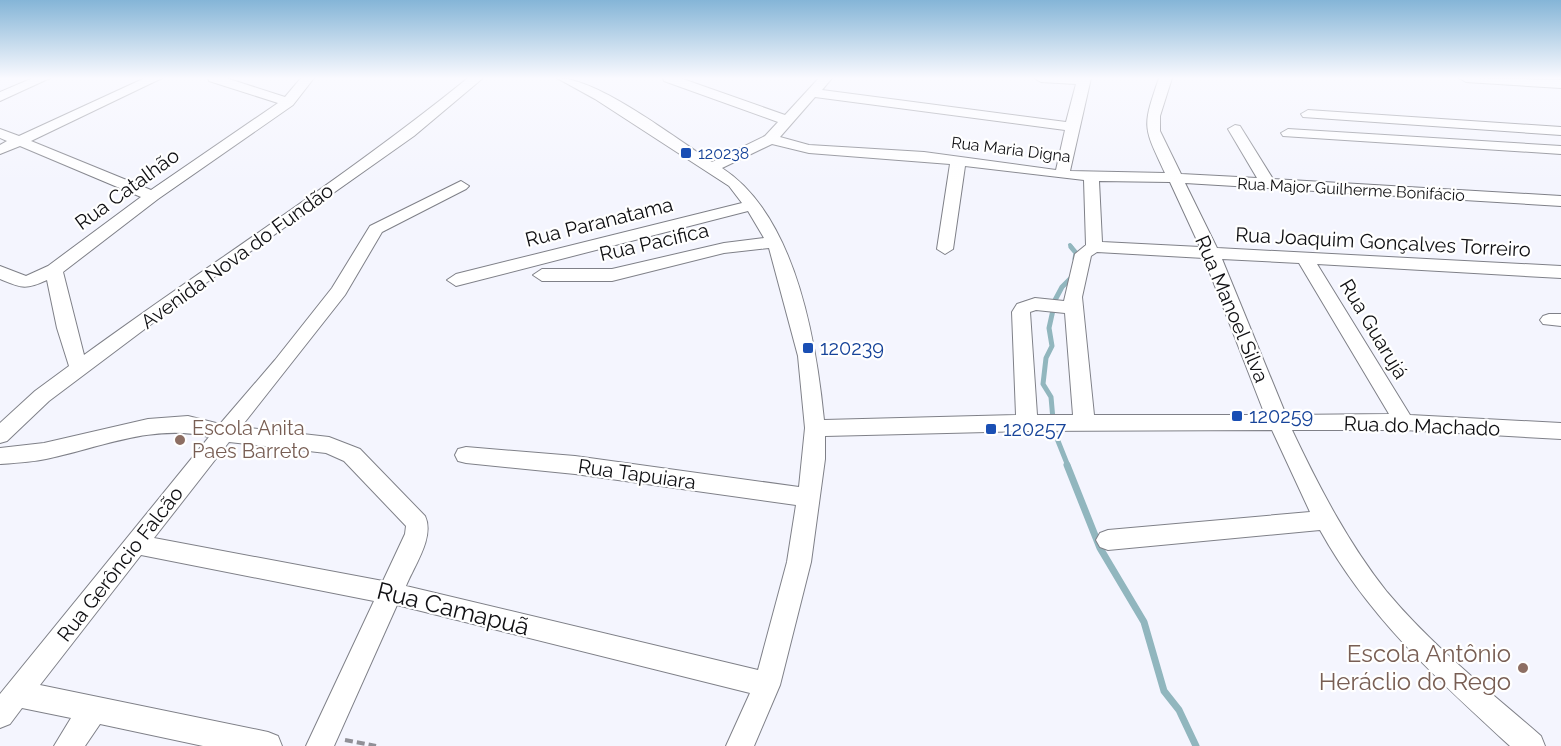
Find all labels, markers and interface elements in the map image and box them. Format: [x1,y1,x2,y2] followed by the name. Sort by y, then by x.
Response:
[950,133,1072,166] street label: Rua Maria Digna
[70,143,184,235] street label: Rua Catalhão
[698,144,749,163] place label: 120238
[679,146,693,160] marker: 120238
[1237,174,1465,205] street label: Rua Major Guilherme Bonifácio
[136,178,338,334] street label: Avenida Nova do Fundão
[523,192,675,252] street label: Rua Paranatama
[597,218,711,266] street label: Rua Pacifica
[1235,222,1531,262] street label: Rua Joaquim Gonçalves Torreiro
[1190,232,1274,386] street label: Rua Manoel Silva
[1335,275,1413,383] street label: Rua Guarujá
[820,336,884,360] place label: 120239
[801,341,815,355] marker: 120239
[1249,404,1313,428] place label: 120259
[1230,409,1244,423] marker: 120259
[1343,411,1501,441] street label: Rua do Machado
[192,416,310,463] place label: Escola Anita Paes Barreto
[1003,417,1066,441] place label: 120257
[984,422,998,436] marker: 120257
[173,433,187,447] marker: Escola Anita Paes Barreto
[577,454,697,494] street label: Rua Tapuiara
[52,482,188,646] street label: Rua Gerôncio Falcão
[374,576,532,641] street label: Rua Camapuã
[1319,639,1511,696] place label: Escola Antônio Heráclio do Rego
[1516,661,1530,675] marker: Escola Antônio Heráclio do Rego

